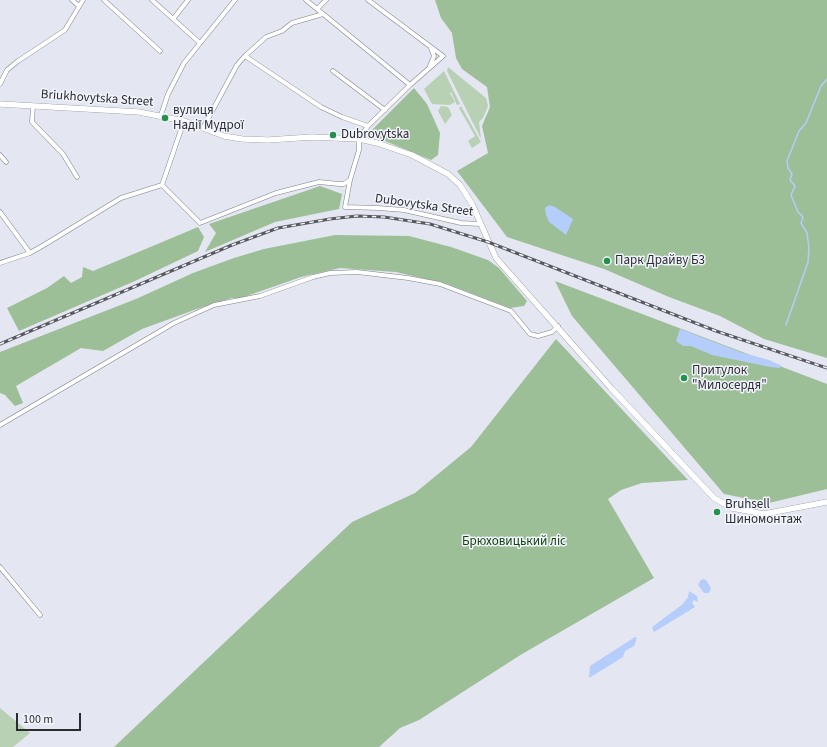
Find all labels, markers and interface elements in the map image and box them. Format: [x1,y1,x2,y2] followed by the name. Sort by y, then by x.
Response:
[40,87,154,111] street label: Briukhovytska Street
[173,103,244,134] place label: вулиця Надії Мудрої
[160,113,170,123] marker: вулиця Надії Мудрої
[341,127,409,143] place label: Dubrovytska
[328,130,338,140] marker: Dubrovytska
[374,191,474,221] street label: Dubovytska Street
[615,253,705,269] place label: Парк Драйву Б3
[602,256,612,266] marker: Парк Драйву Б3
[692,363,767,394] place label: Притулок "Милосердя"
[679,373,689,383] marker: Притулок "Милосердя"
[725,497,802,528] place label: Bruhsell Шиномонтаж
[712,507,722,517] marker: Bruhsell Шиномонтаж
[462,534,566,550] park label: Брюховицький ліс
[18,705,83,731] scale bar
[23,711,53,728] text: 100 m

